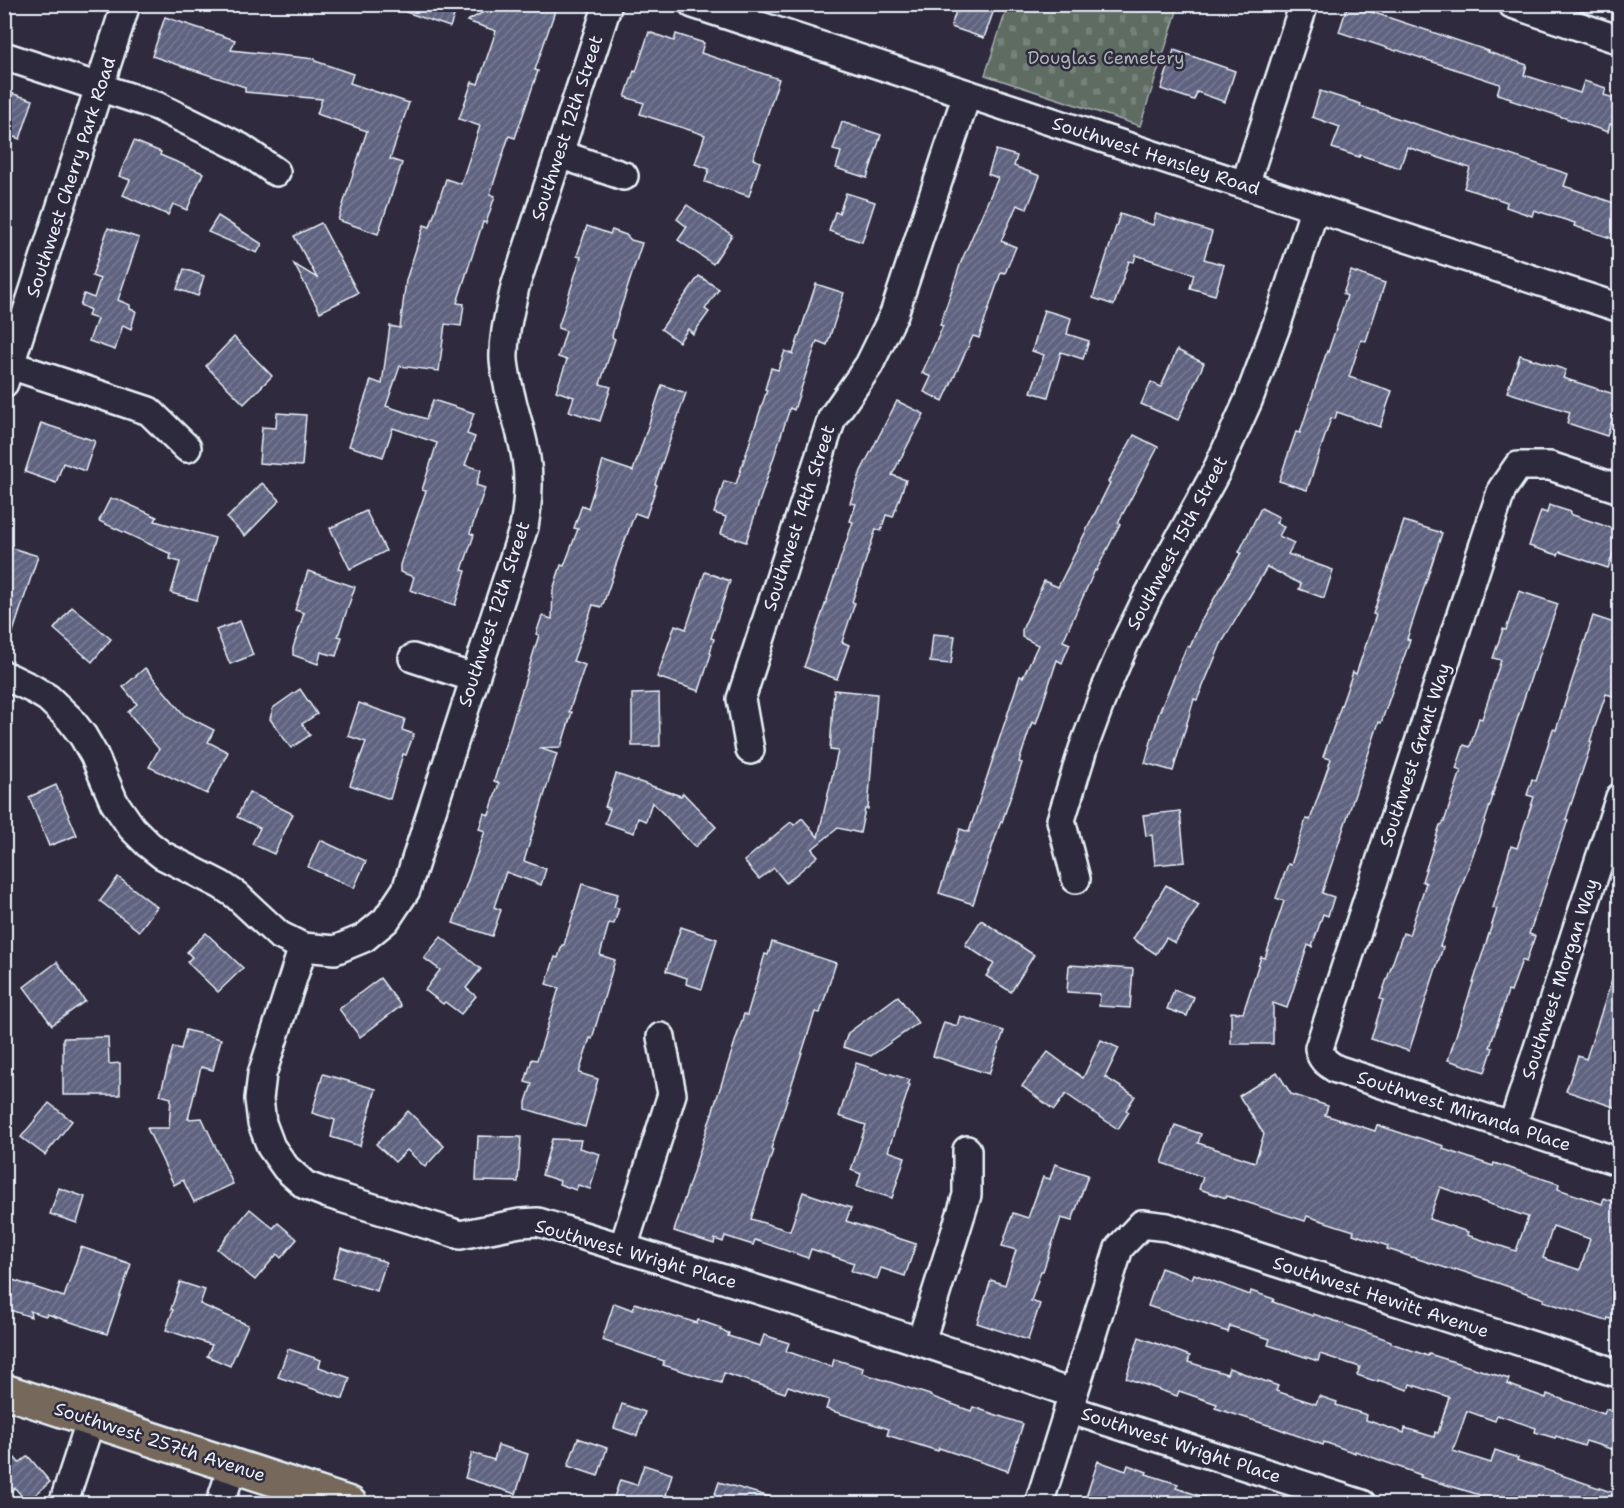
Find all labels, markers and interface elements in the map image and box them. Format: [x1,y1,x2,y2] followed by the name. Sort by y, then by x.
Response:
[526,32,608,224] street label: Southwest 12th Street
[1027,46,1185,70] park label: Douglas Cemetery
[21,54,121,300] street label: Southwest Cherry Park Road
[1049,111,1263,201] street label: Southwest Hensley Road
[758,422,840,614] street label: Southwest 14th Street
[1121,452,1233,634] street label: Southwest 15th Street
[453,518,535,710] street label: Southwest 12th Street
[1374,660,1456,850] street label: Southwest Grant Way
[1516,875,1604,1083] street label: Southwest Morgan Way
[1354,1065,1574,1157] street label: Southwest Miranda Place
[532,1214,740,1294] street label: Southwest Wright Place
[1270,1251,1492,1343] street label: Southwest Hewitt Avenue
[51,1397,269,1487] street label: Southwest 257th Avenue
[1078,1401,1284,1489] street label: Southwest Wright Place

